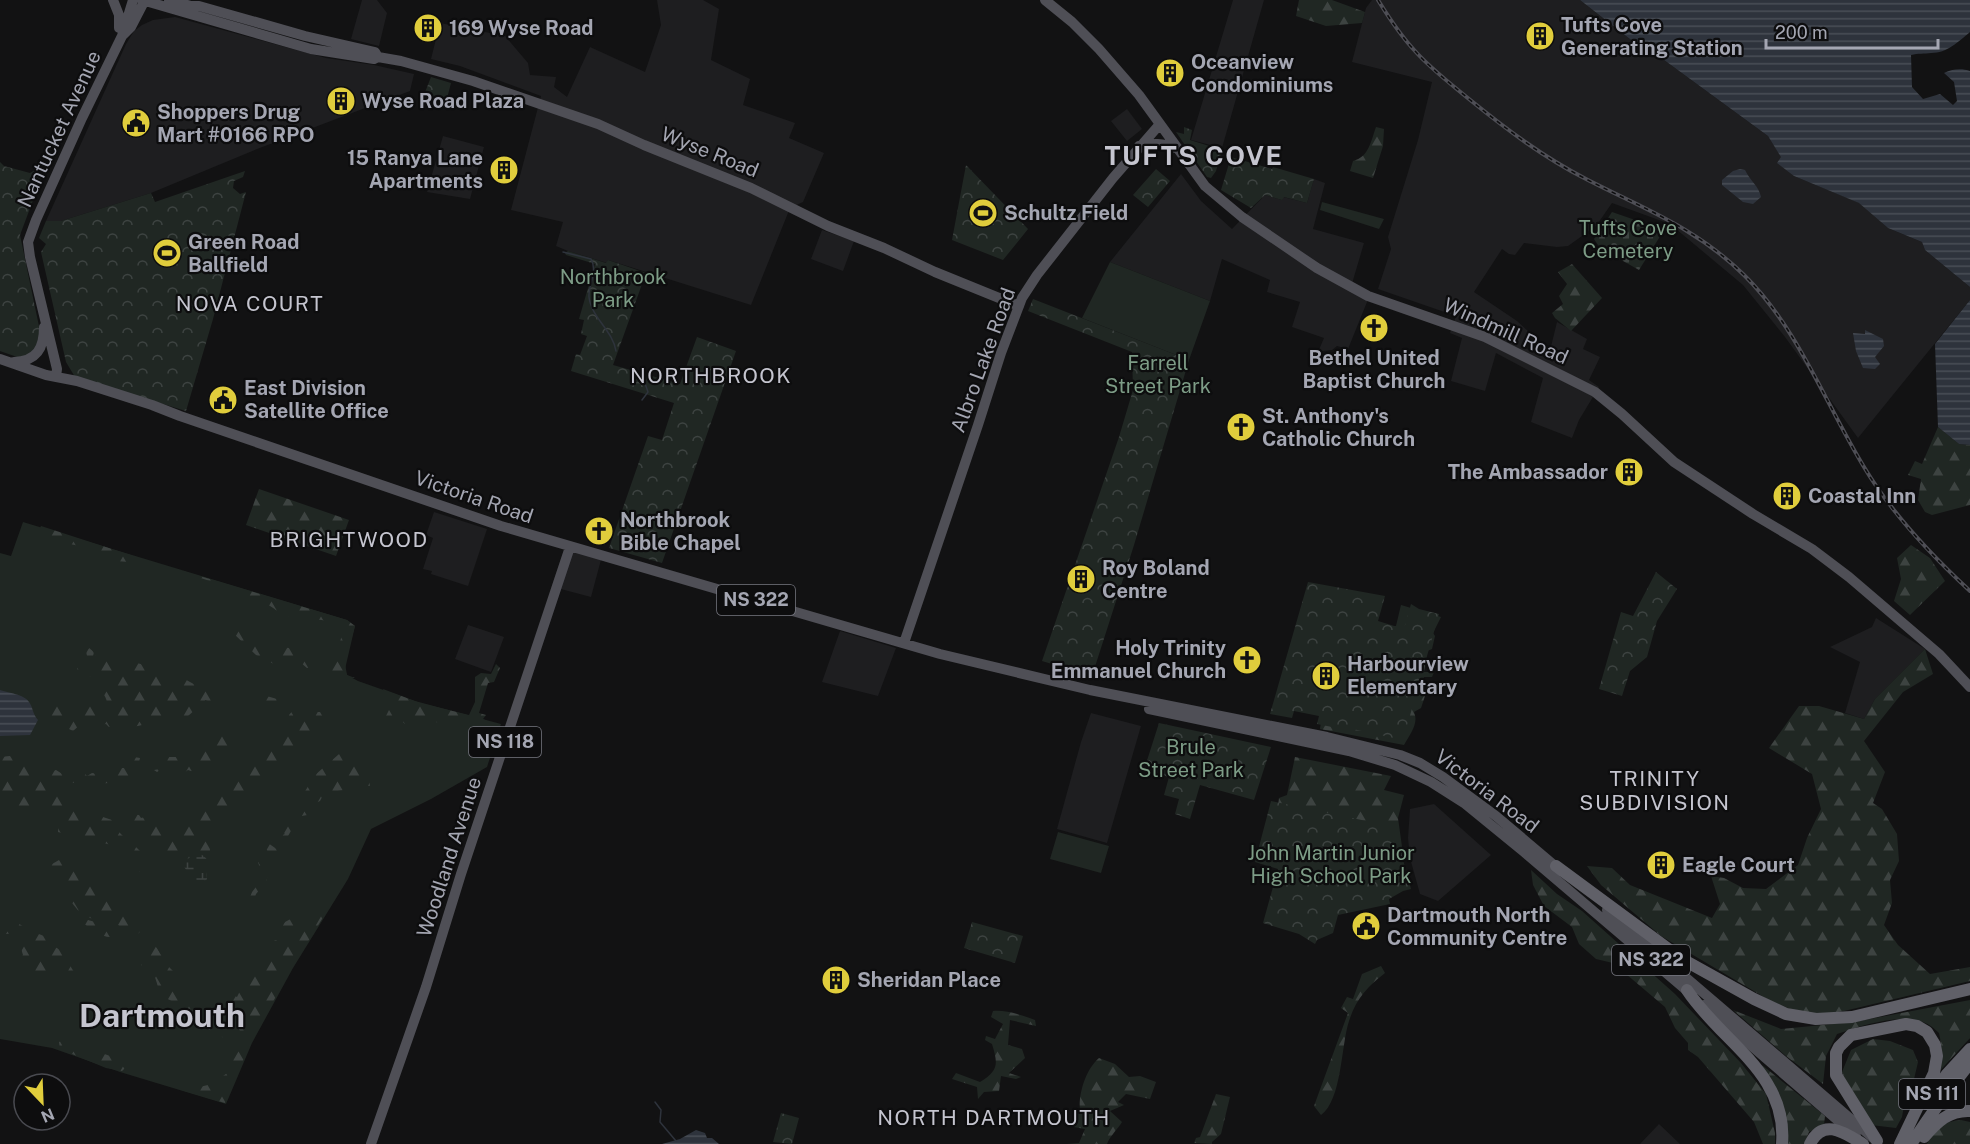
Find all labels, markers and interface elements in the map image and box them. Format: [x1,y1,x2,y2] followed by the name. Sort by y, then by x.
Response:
[412,12,444,44] building icon: 169 Wyse Road
[1766,12,1938,50] scale bar
[1561,13,1743,60] place label: Tufts Cove Generating Station
[449,16,593,40] place label: 169 Wyse Road
[1524,20,1556,52] building icon: Tufts Cove Generating Station
[1775,22,1828,43] text: 200 m
[12,47,106,211] street label: Nantucket Avenue
[1191,50,1333,97] place label: Oceanview Condominiums
[1154,57,1186,89] building icon: Oceanview Condominiums
[325,85,357,117] building icon: Wyse Road Plaza
[362,89,524,113] place label: Wyse Road Plaza
[157,100,315,147] place label: Shoppers Drug Mart #0166 RPO
[120,107,152,139] public building icon: Shoppers Drug Mart #0166 RPO
[658,122,762,182] street label: Wyse Road
[1105,140,1283,171] district label: TUFTS COVE
[347,146,483,193] place label: 15 Ranya Lane Apartments
[488,154,520,186] building icon: 15 Ranya Lane Apartments
[967,197,999,229] sports icon: Schultz Field
[1004,201,1128,225] place label: Schultz Field
[1579,216,1677,263] park label: Tufts Cove Cemetery
[188,230,299,277] place label: Green Road Ballfield
[151,237,183,269] sports icon: Green Road Ballfield
[560,265,666,312] park label: Northbrook Park
[946,284,1020,436] street label: Albro Lake Road
[176,291,324,316] district label: NOVA COURT
[1440,293,1572,369] street label: Windmill Road
[1358,312,1390,344] church icon: Bethel United Baptist Church
[1303,346,1445,393] place label: Bethel United Baptist Church
[1105,351,1211,398] park label: Farrell Street Park
[630,363,792,388] district label: NORTHBROOK
[244,376,389,423] place label: East Division Satellite Office
[207,384,239,416] public building icon: East Division Satellite Office
[1262,404,1415,451] place label: St. Anthony's Catholic Church
[1225,411,1257,443] church icon: St. Anthony's Catholic Church
[1613,456,1645,488] building icon: The Ambassador
[1448,460,1608,484] place label: The Ambassador
[412,466,536,528] street label: Victoria Road
[1771,480,1803,512] building icon: Coastal Inn
[1808,484,1916,508] place label: Coastal Inn
[620,508,741,555] place label: Northbrook Bible Chapel
[583,515,615,547] church icon: Northbrook Bible Chapel
[269,527,429,552] district label: BRIGHTWOOD
[1102,556,1210,603] place label: Roy Boland Centre
[1065,563,1097,595] building icon: Roy Boland Centre
[717,585,795,615] road number: NS 322
[1051,636,1226,683] place label: Holy Trinity Emmanuel Church
[1231,644,1263,676] church icon: Holy Trinity Emmanuel Church
[1347,652,1469,699] place label: Harbourview Elementary
[1310,660,1342,692] building icon: Harbourview Elementary
[469,727,541,757] road number: NS 118
[1138,735,1244,782] park label: Brule Street Park
[1430,744,1544,838] street label: Victoria Road
[1579,766,1731,815] district label: TRINITY SUBDIVISION
[412,774,486,940] street label: Woodland Avenue
[1247,841,1415,888] park label: John Martin Junior High School Park
[1645,849,1677,881] building icon: Eagle Court
[1682,853,1795,877] place label: Eagle Court
[1387,903,1567,950] place label: Dartmouth North Community Centre
[1350,910,1382,942] public building icon: Dartmouth North Community Centre
[1612,945,1690,975] road number: NS 322
[820,964,852,996] building icon: Sheridan Place
[857,968,1001,992] place label: Sheridan Place
[79,997,245,1034] district label: Dartmouth
[12,1072,72,1132] north arrow
[1899,1079,1965,1109] road number: NS 111
[38,1104,57,1127] text: N
[877,1105,1111,1130] district label: NORTH DARTMOUTH

